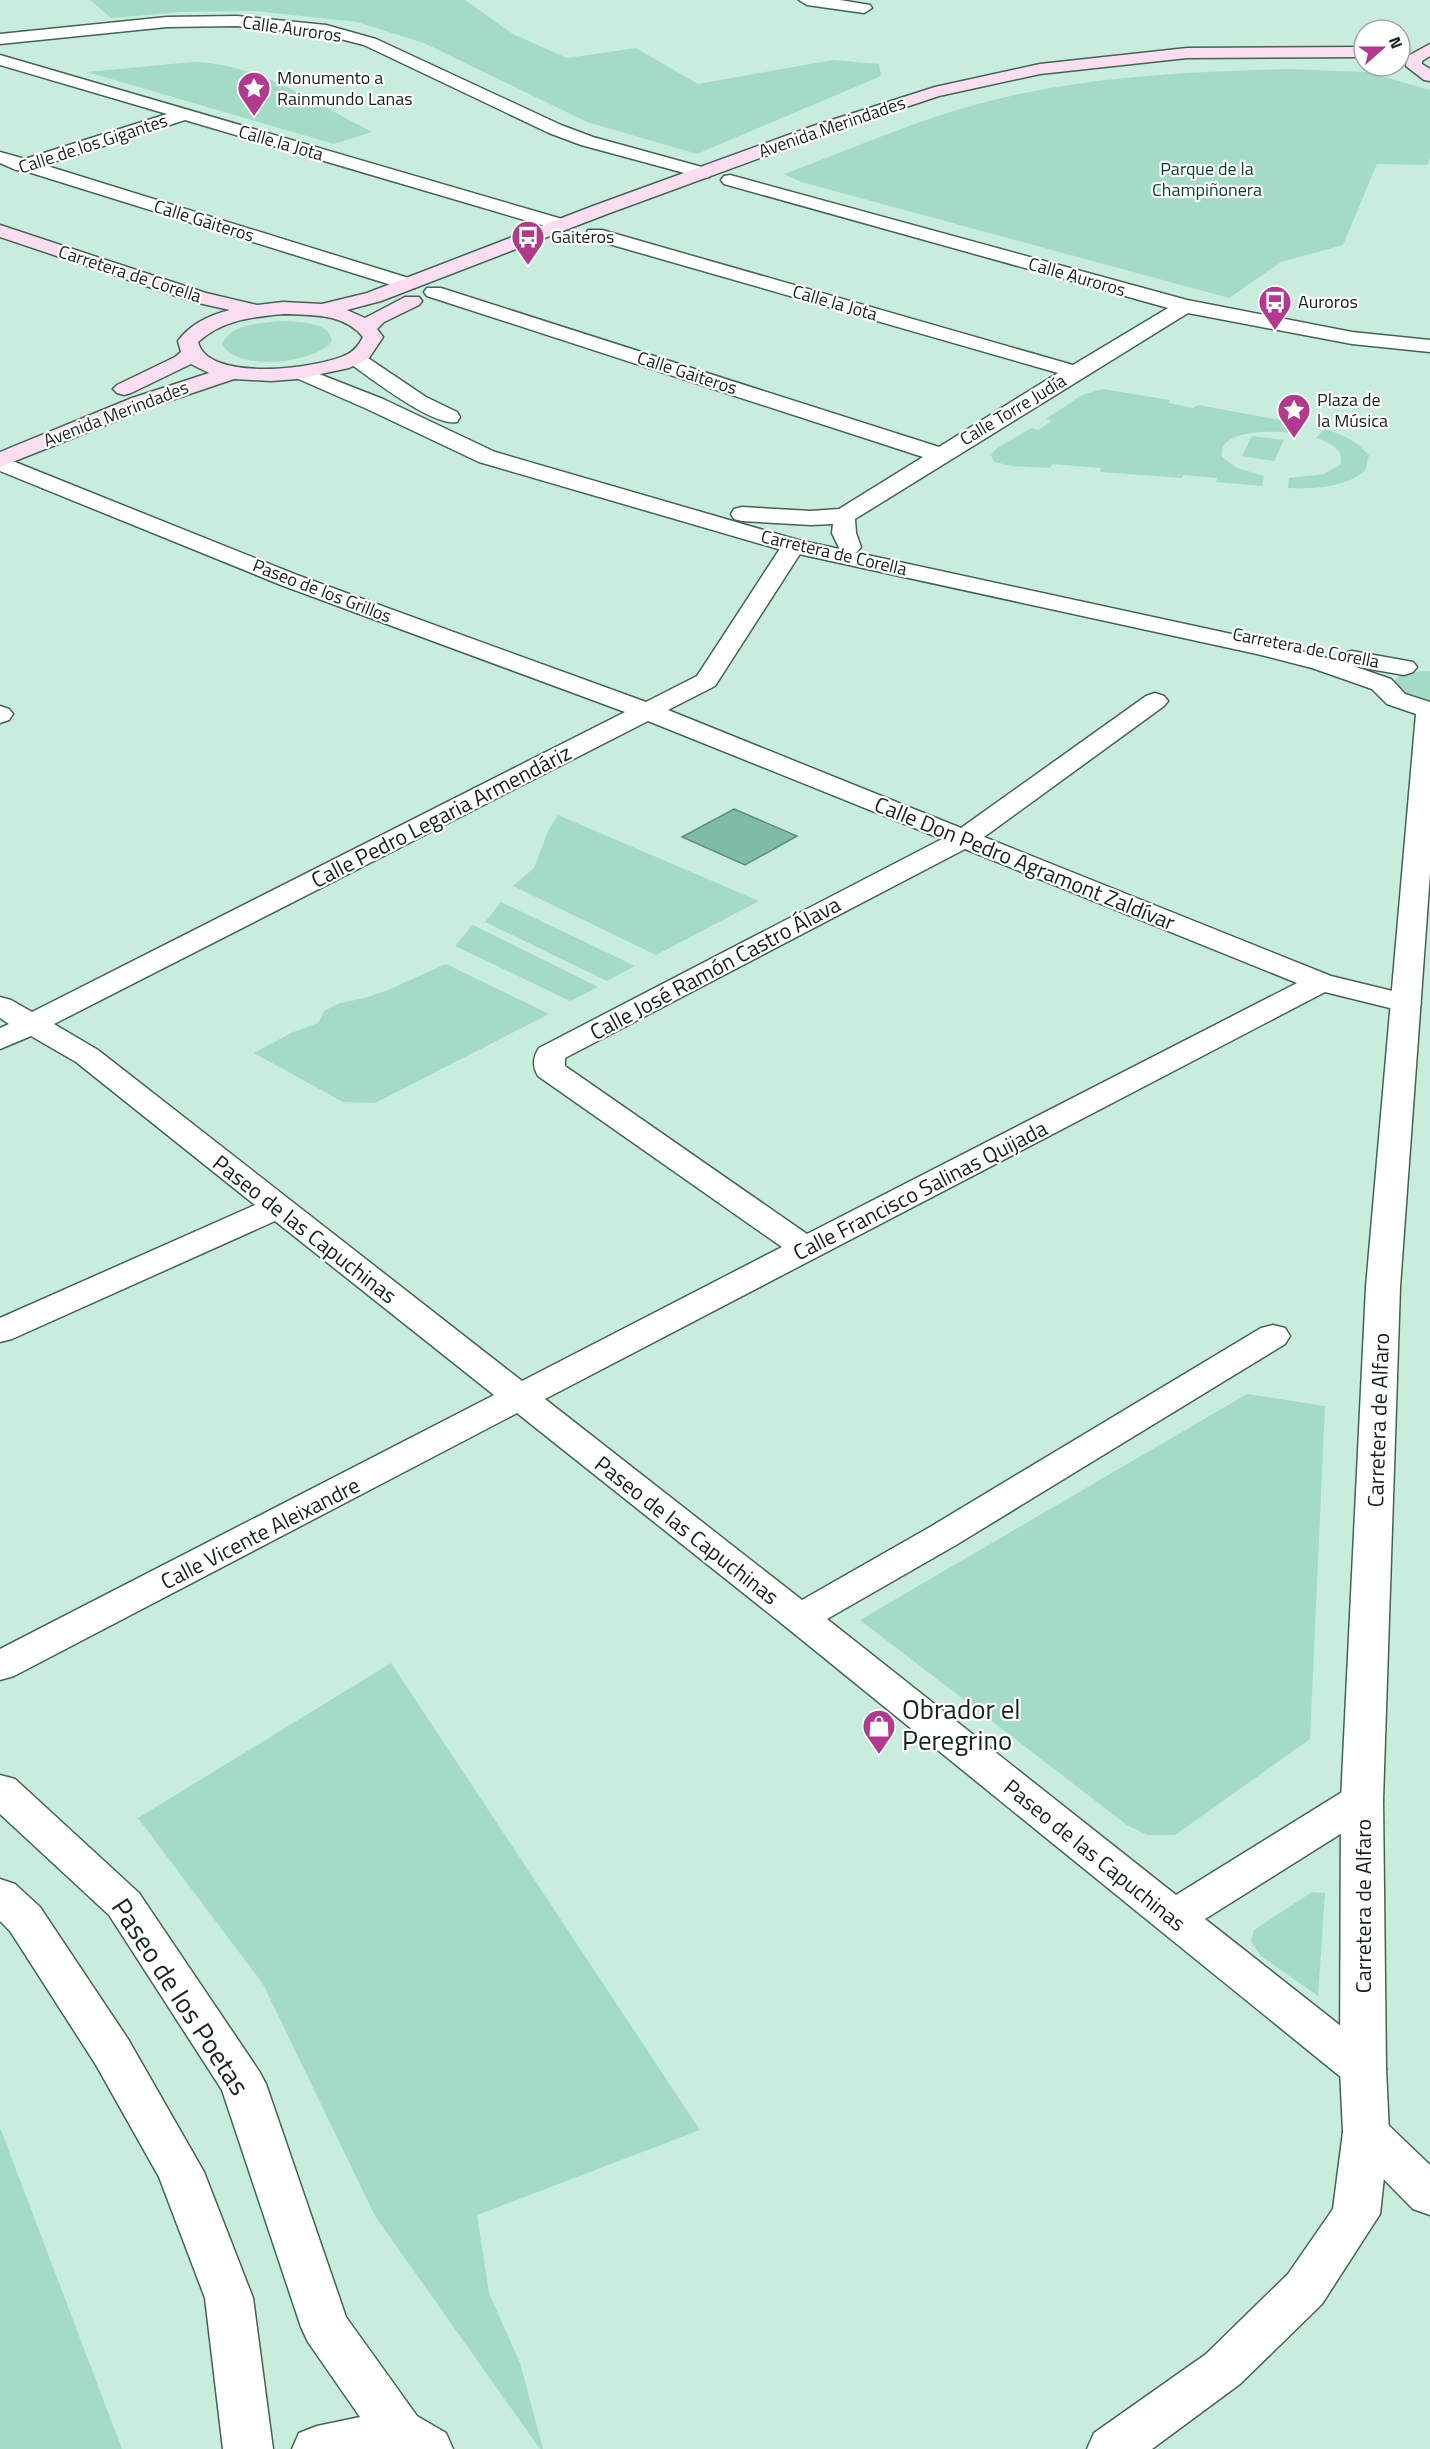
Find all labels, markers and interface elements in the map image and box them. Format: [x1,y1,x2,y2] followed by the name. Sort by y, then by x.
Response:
[241,8,343,49] street label: Calle Auroros
[1352,18,1412,78] north arrow
[1383,33,1409,52] text: N
[277,64,413,112] place label: Monumento a Rainmundo Lanas
[236,70,272,117] place icon: Monumento a Rainmundo Lanas
[755,89,909,164] street label: Avenida Merindades
[15,107,171,180] street label: Calle de los Gigantes
[236,118,327,168] street label: Calle la Jota
[1152,155,1262,203] park label: Parque de la Champiñonera
[151,192,258,249] street label: Calle Gaiteros
[510,219,546,266] bus stop icon: Gaiteros
[551,223,614,250] place label: Gaiteros
[55,238,205,309] street label: Carretera de Corella
[1025,250,1129,303] street label: Calle Auroros
[790,278,881,328] street label: Calle la Jota
[1257,284,1293,331] bus stop icon: Auroros
[1298,288,1358,315] place label: Auroros
[634,344,741,401] street label: Calle Gaiteros
[954,367,1071,452] street label: Calle Torre Judía
[39,373,192,454] street label: Avenida Merindades
[1317,386,1388,434] place label: Plaza de la Música
[1276,392,1312,439] place icon: Plaza de la Música
[759,523,910,582] street label: Carretera de Corella
[249,552,395,629] street label: Paseo de los Grillos
[1230,620,1382,675] street label: Carretera de Corella
[305,735,577,897] street label: Calle Pedro Legaria Armendáriz
[869,787,1181,939] street label: Calle Don Pedro Agramont Zaldívar
[584,887,846,1049] street label: Calle José Ramón Castro Álava
[787,1111,1053,1269] street label: Calle Francisco Salinas Quijada
[205,1146,405,1312] street label: Paseo de las Capuchinas
[1358,1332,1398,1508] street label: Carretera de Alfaro
[587,1447,787,1613] street label: Paseo de las Capuchinas
[154,1468,366,1598] street label: Calle Vicente Aleixandre
[902,1688,1021,1760] place label: Obrador el Peregrino
[861,1708,897,1755] shop icon: Obrador el Peregrino
[996,1771,1194,1939] street label: Paseo de las Capuchinas
[1346,1819,1380,1993] street label: Carretera de Alfaro
[102,1889,261,2103] street label: Paseo de los Poetas

